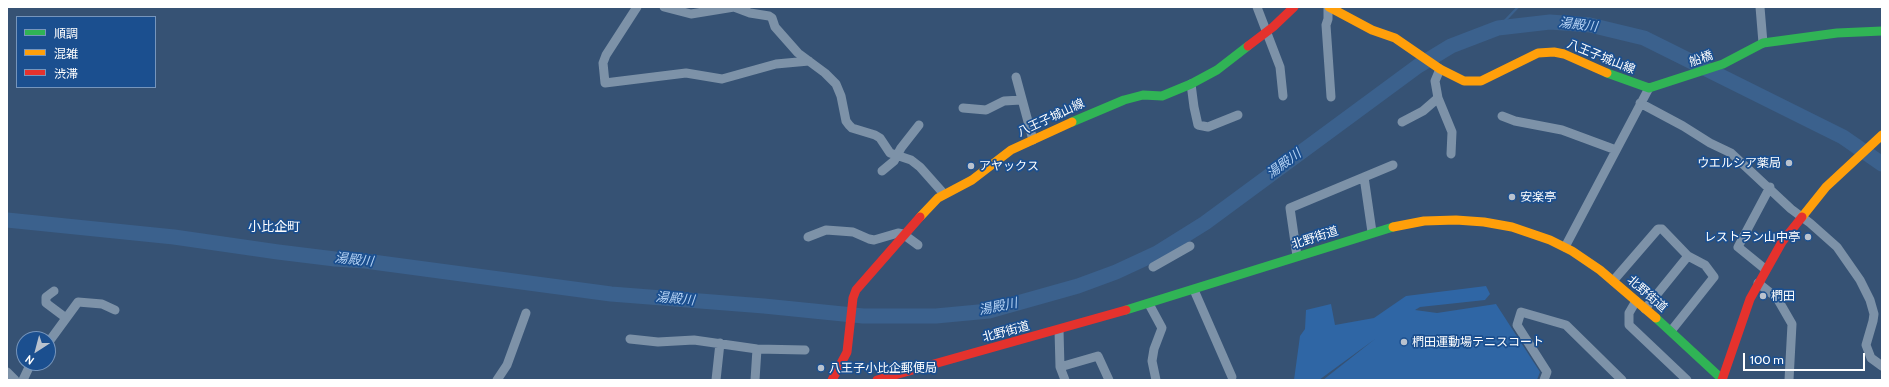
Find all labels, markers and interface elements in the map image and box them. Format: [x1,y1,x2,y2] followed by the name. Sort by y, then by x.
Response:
[1558,15,1598,35] water label: 湯殿川
[16,16,156,88] legend
[54,26,78,41] text: 順調
[1565,37,1637,77] street label: 八王子城山線
[54,46,78,61] text: 混雑
[1687,48,1715,70] street label: 船橋
[54,66,78,81] text: 渋滞
[1015,96,1087,140] street label: 八王子城山線
[1264,146,1304,182] water label: 湯殿川
[1697,156,1781,170] place label: ウエルシア薬局
[1784,158,1794,168] marker: ウエルシア薬局
[979,159,1039,173] place label: アヤックス
[966,161,976,171] marker: アヤックス
[1520,190,1556,204] place label: 安楽亭
[1507,192,1517,202] marker: 安楽亭
[248,219,300,235] district label: 小比企町
[1290,224,1340,252] street label: 北野街道
[1704,230,1800,244] place label: レストラン山中亭
[1803,232,1813,242] marker: レストラン山中亭
[334,250,374,270] water label: 湯殿川
[1624,273,1670,315] street label: 北野街道
[1771,289,1795,303] place label: 椚田
[655,290,695,308] water label: 湯殿川
[1758,291,1768,301] marker: 椚田
[977,295,1019,319] water label: 湯殿川
[981,319,1031,345] street label: 北野街道
[16,331,56,371] north arrow
[1412,335,1544,349] place label: 椚田運動場テニスコート
[1399,337,1409,347] marker: 椚田運動場テニスコート
[1745,345,1867,371] scale bar
[22,352,37,368] text: N
[1750,352,1784,367] text: 100 m
[829,361,937,375] place label: 八王子小比企郵便局
[816,363,826,373] marker: 八王子小比企郵便局

